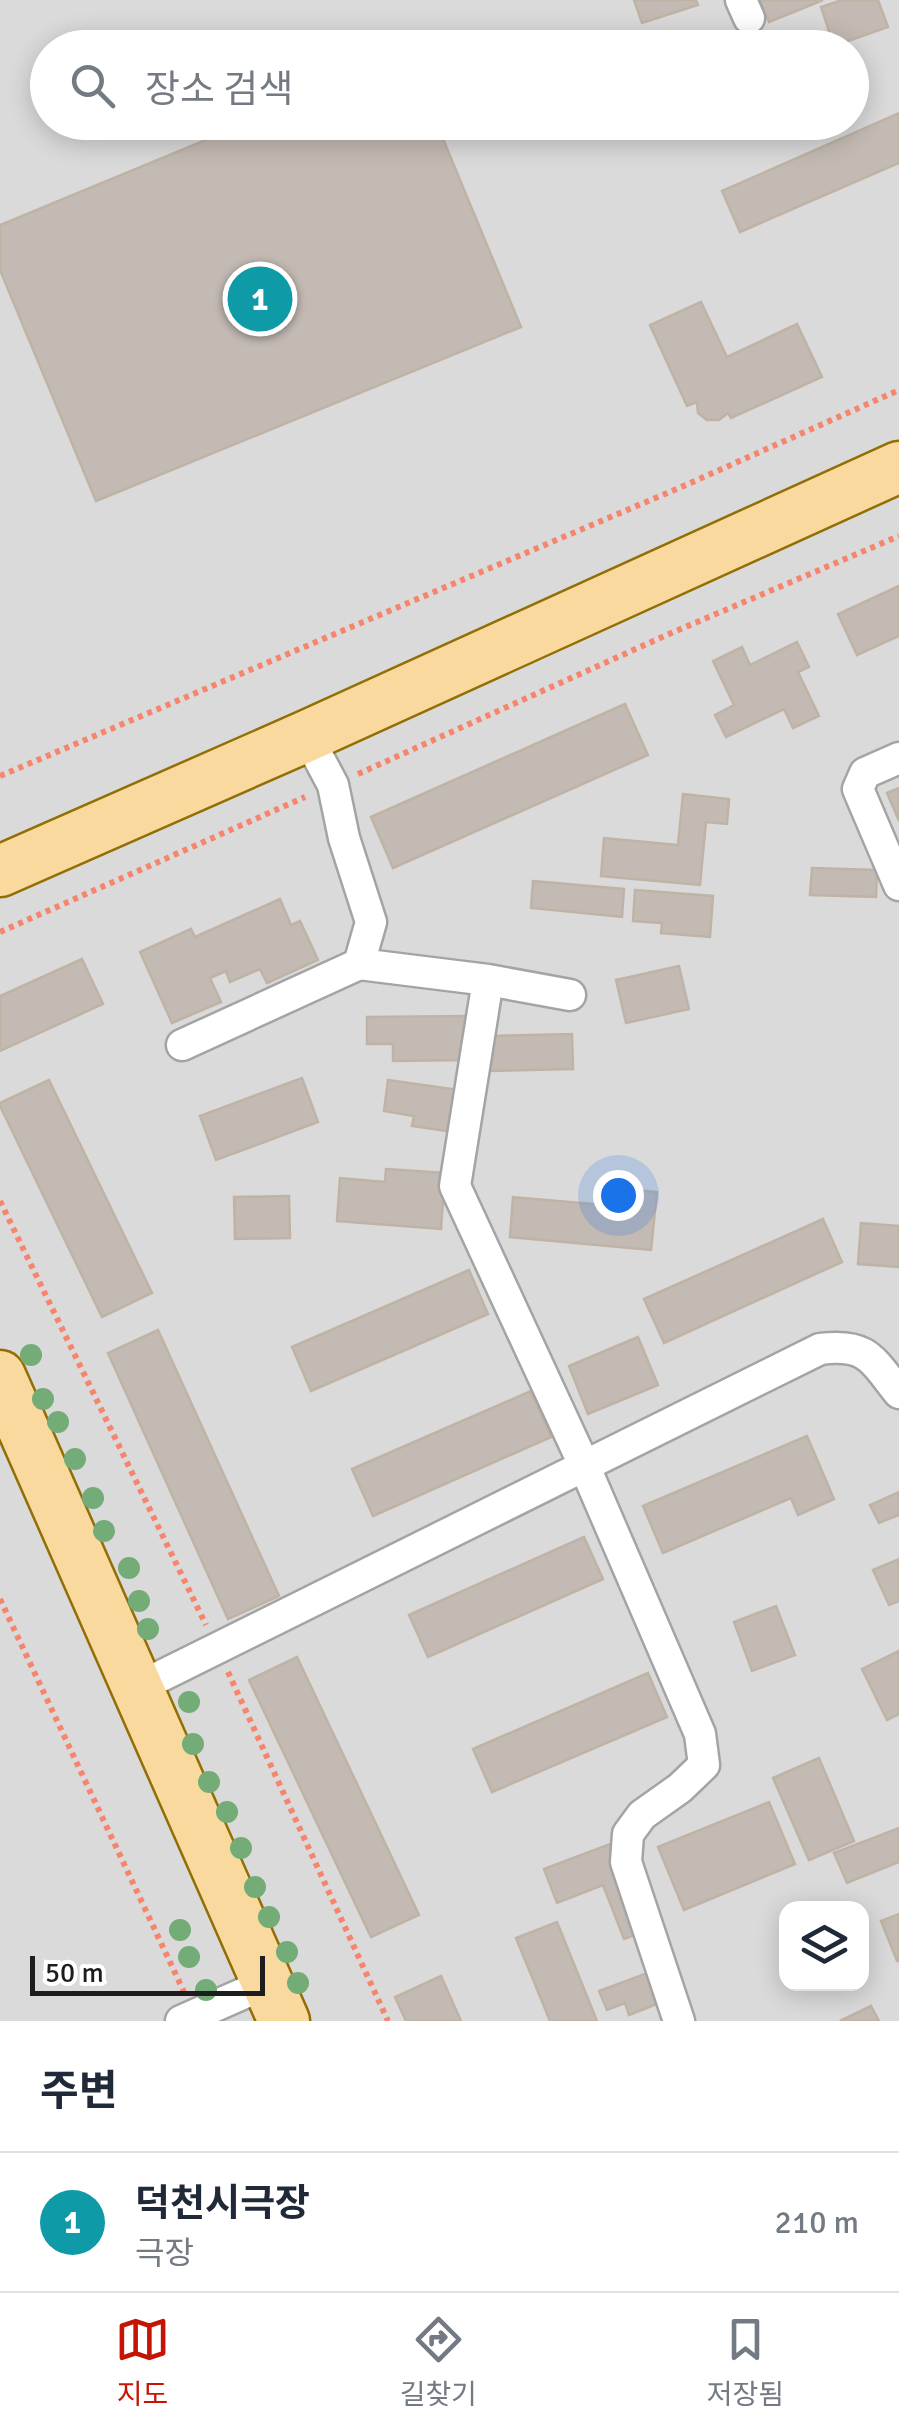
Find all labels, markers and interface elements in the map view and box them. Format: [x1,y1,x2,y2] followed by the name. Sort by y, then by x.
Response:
[30,30,869,140] search box
[65,58,120,113] icon: search
[145,66,293,113] text: 장소 검색
[228,262,292,336] pin: 1
[593,1170,644,1221] your location
[779,1901,869,1991] map controls
[779,1901,869,1991] button: layers
[30,1951,265,1996] scale bar
[45,1956,104,1990] text: 50 m
[40,2066,117,2117] text: 주변
[135,2180,310,2227] text: 덕천시극장
[64,2203,81,2242] text: 1
[775,2203,859,2242] text: 210 m
[135,2234,194,2273] text: 극장
[115,2312,170,2412] tab: 지도
[400,2312,477,2412] tab: 길찾기
[707,2312,784,2412] tab: 저장됨

